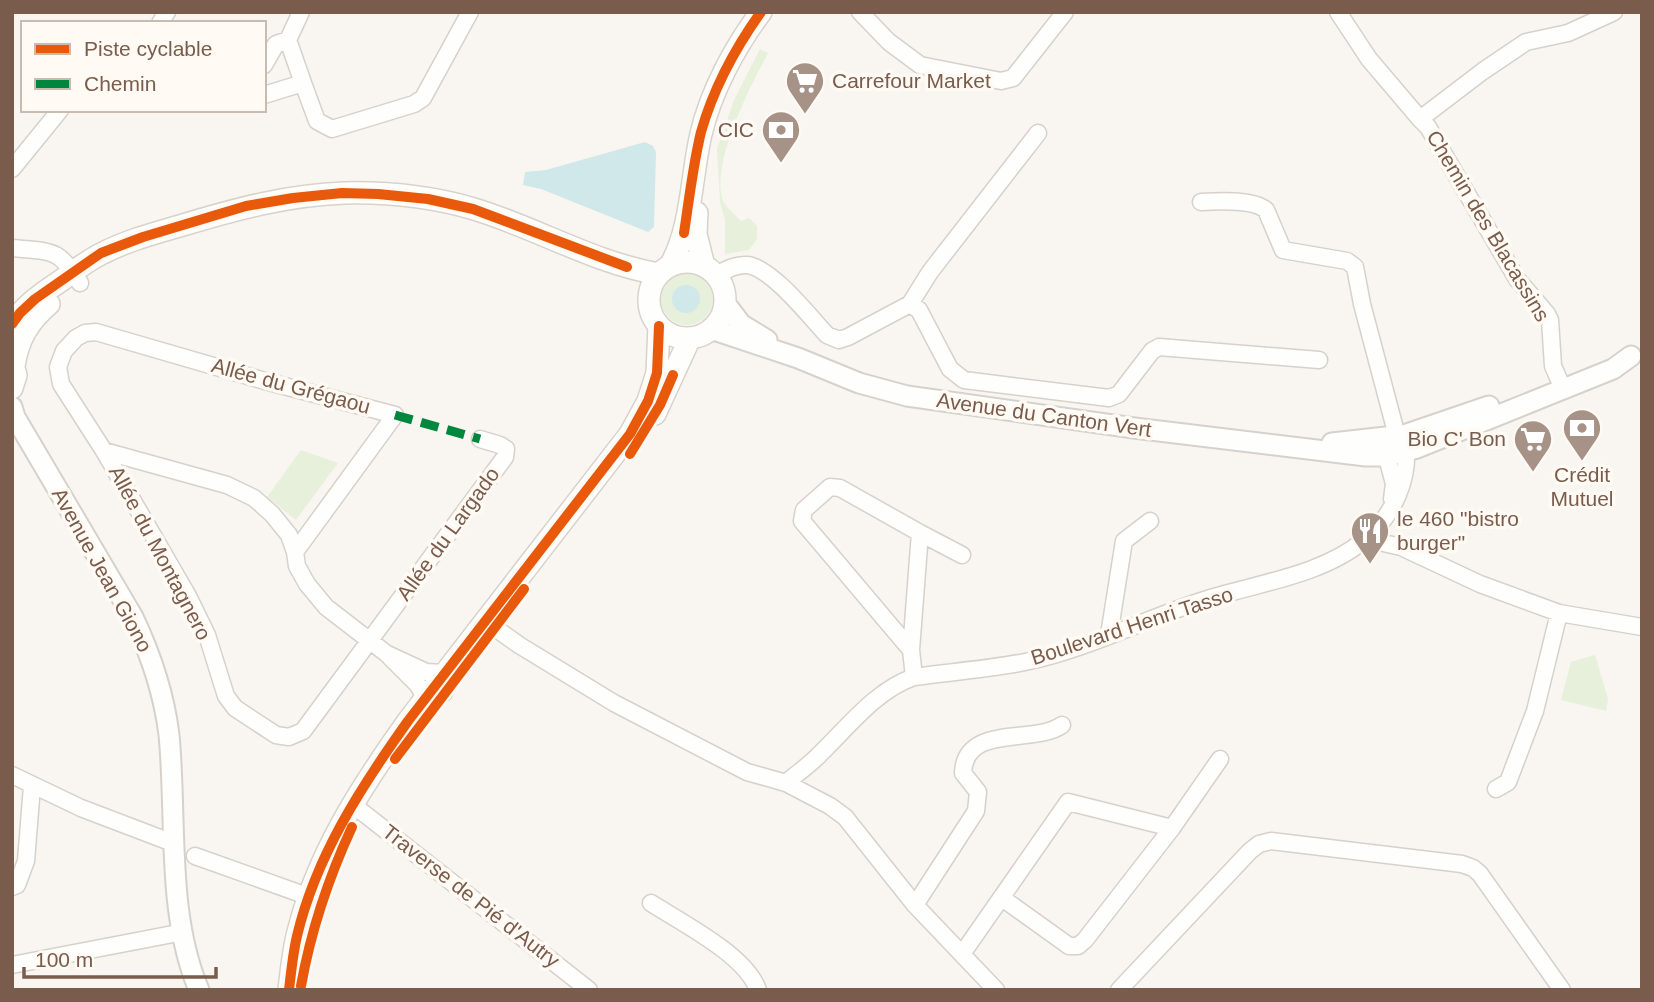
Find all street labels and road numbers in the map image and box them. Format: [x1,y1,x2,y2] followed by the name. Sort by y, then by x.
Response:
[1422,126,1554,325] street label: Chemin des Blacassins
[209,353,373,418] street label: Allée du Grégaou
[935,388,1153,441] street label: Avenue du Canton Vert
[105,462,216,644] street label: Allée du Montagnero
[392,463,504,605] street label: Allée du Largado
[48,484,157,656] street label: Avenue Jean Giono
[1028,582,1236,669] street label: Boulevard Henri Tasso
[378,819,565,972] street label: Traverse de Pié d'Autry

